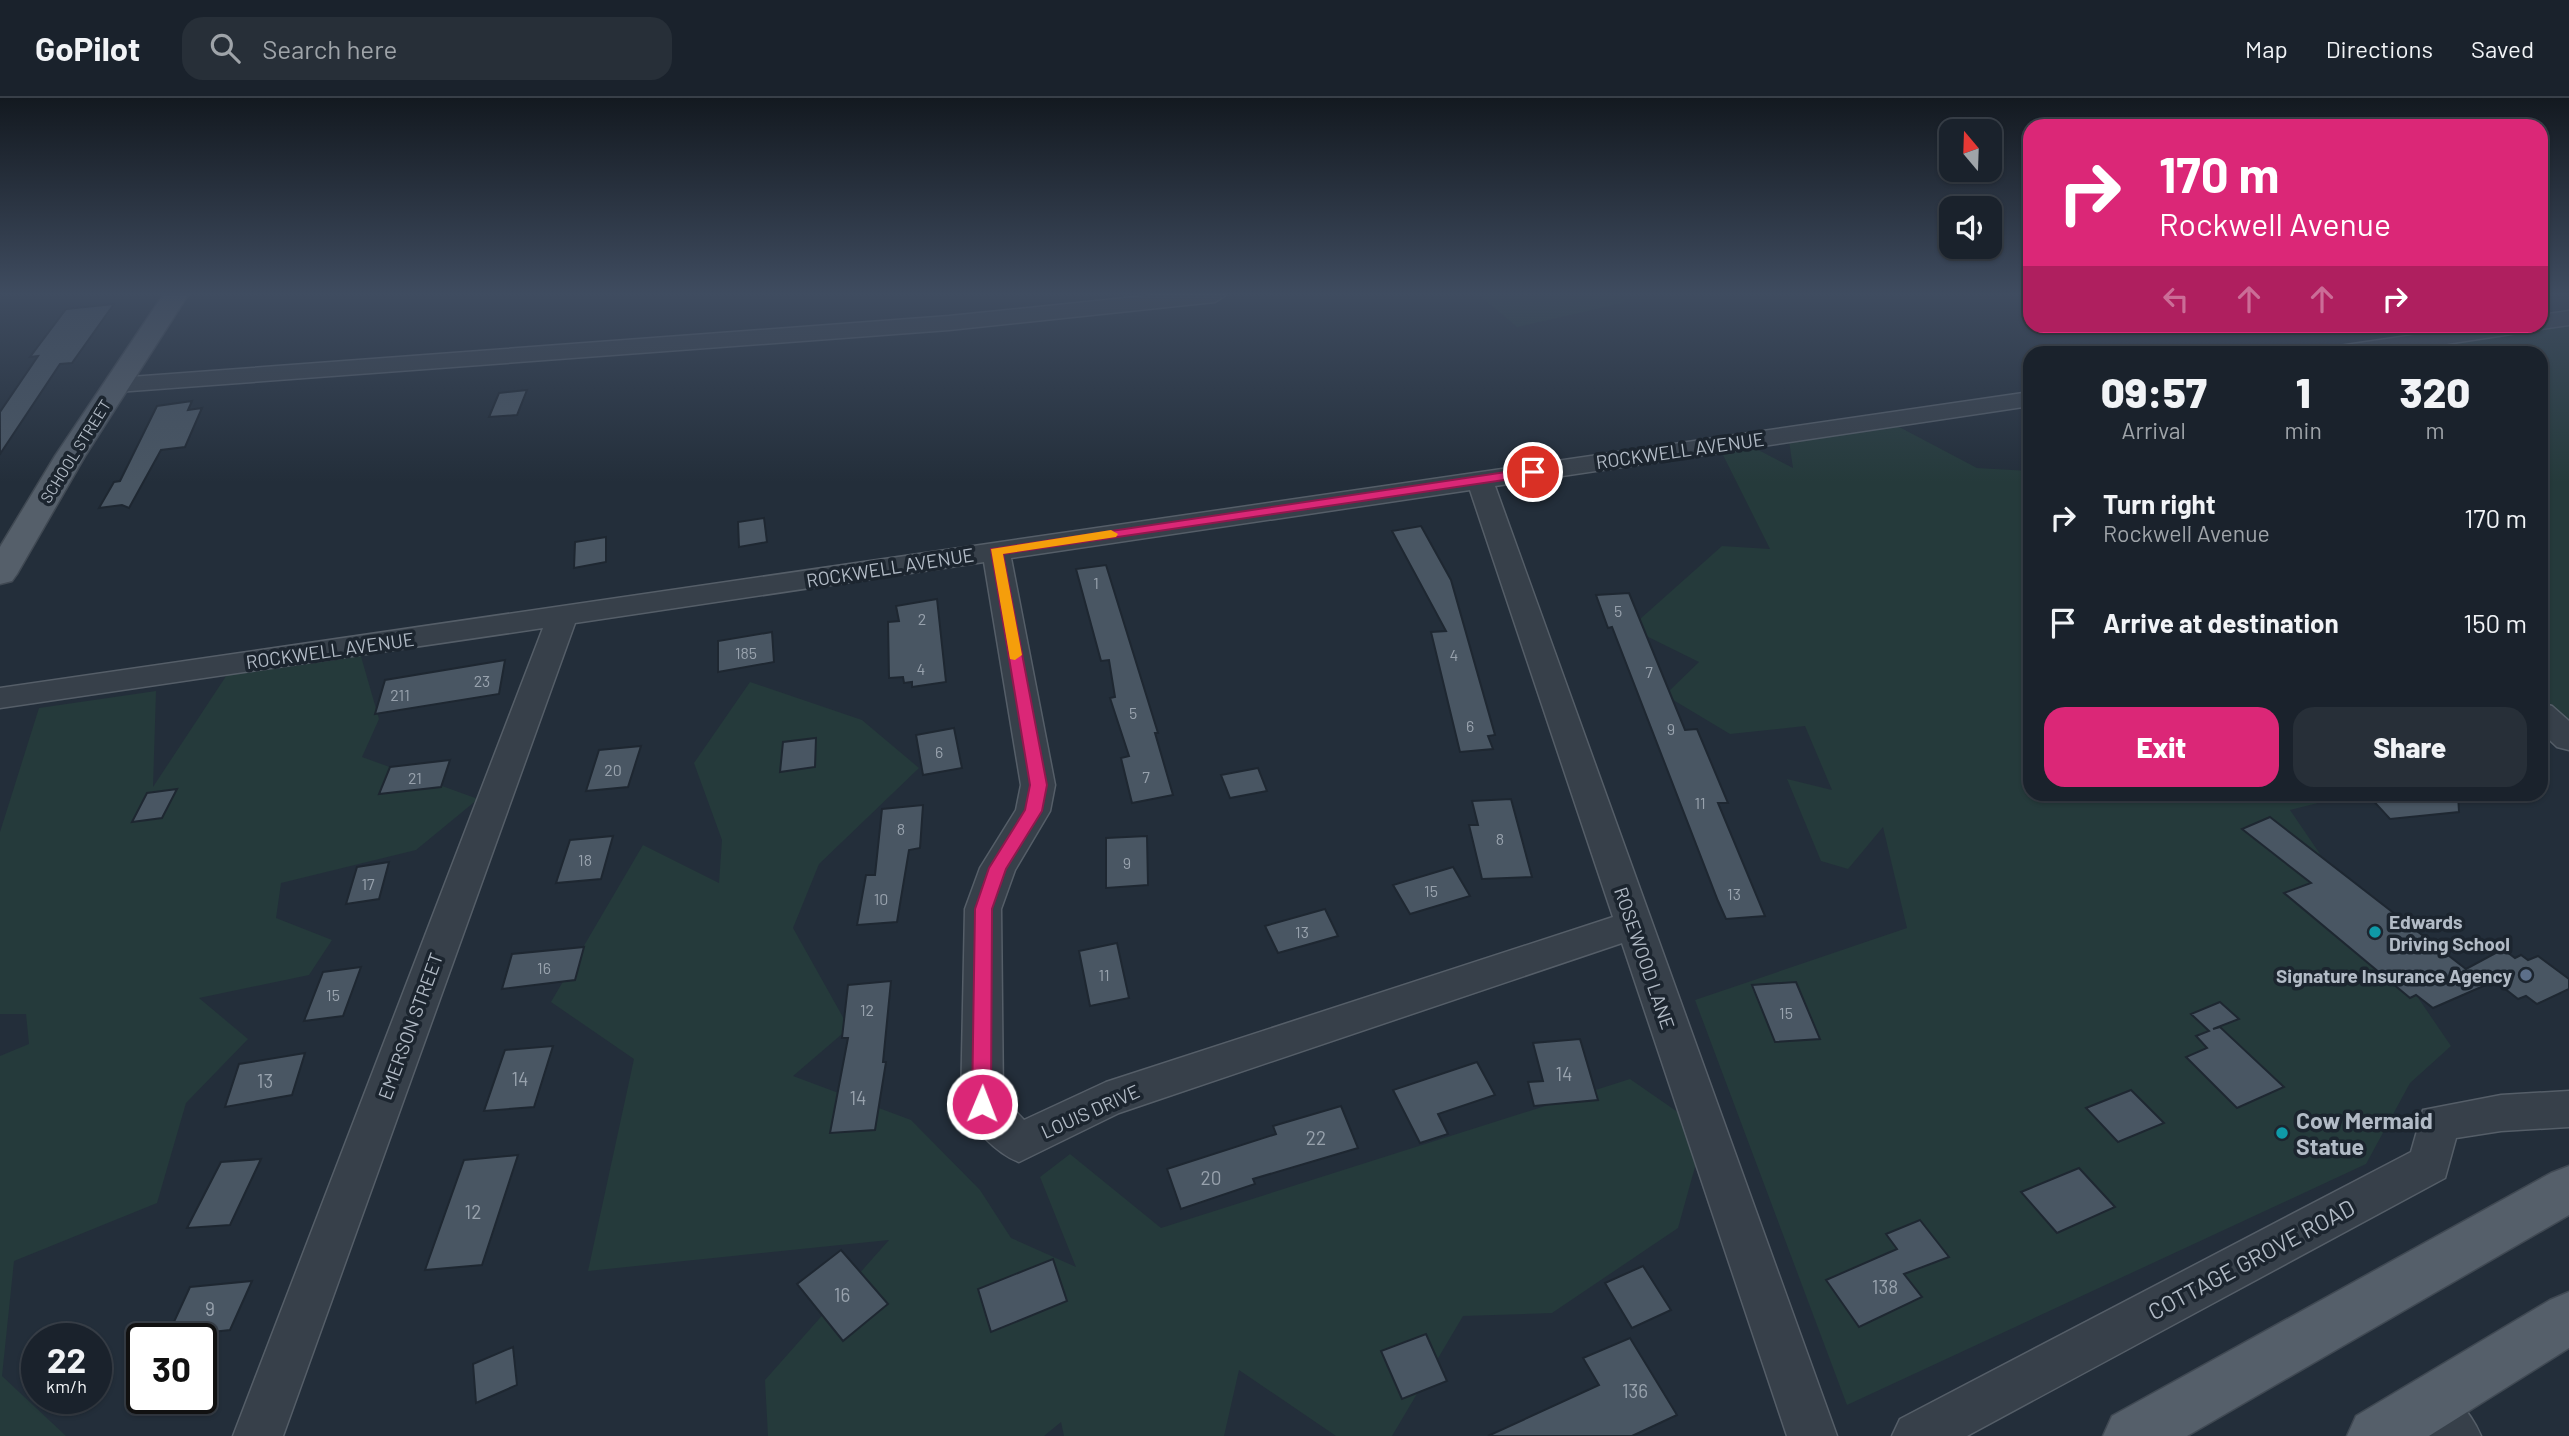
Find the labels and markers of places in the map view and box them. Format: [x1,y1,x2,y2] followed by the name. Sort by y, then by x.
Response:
[1503,442,1563,502] pin
[2389,910,2510,955] place label: Edwards Driving School
[2367,924,2383,940] marker: Edwards Driving School
[2276,964,2512,987] place label: Signature Insurance Agency
[2518,967,2534,983] marker: Signature Insurance Agency
[2296,1106,2433,1160] place label: Cow Mermaid Statue
[2274,1125,2290,1141] marker: Cow Mermaid Statue

